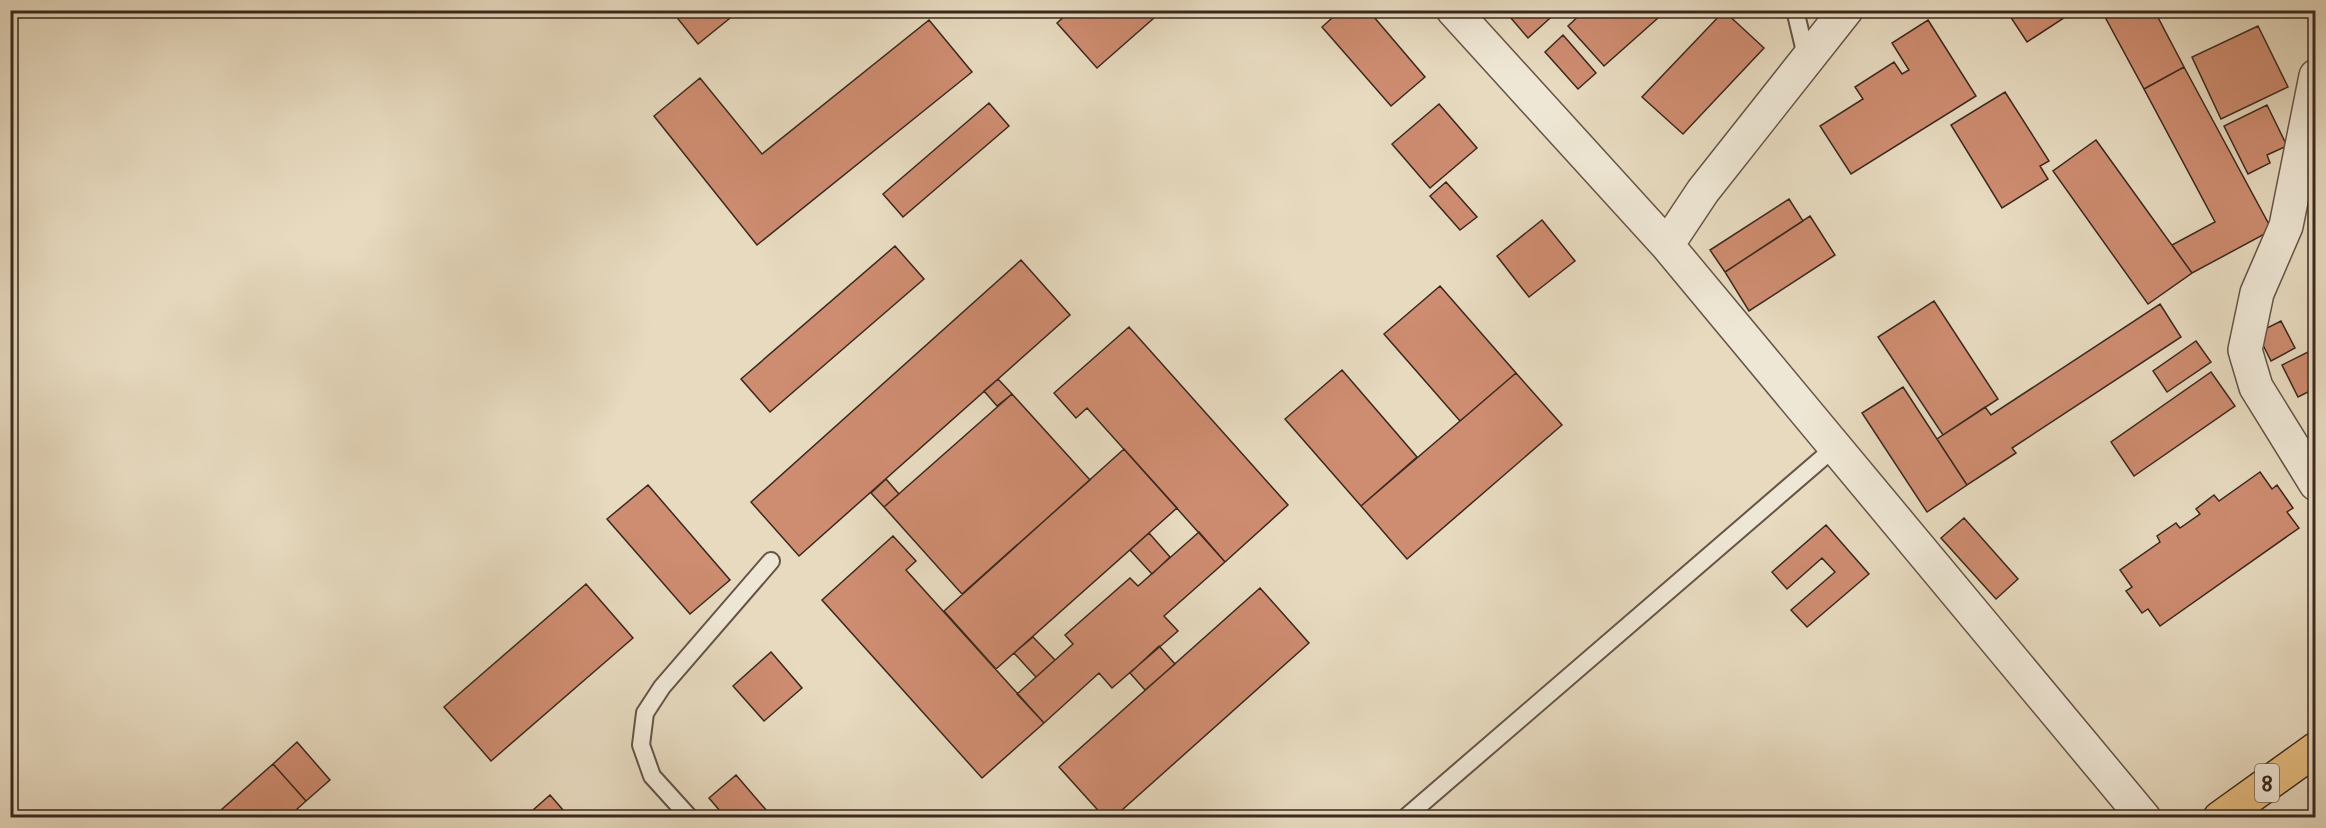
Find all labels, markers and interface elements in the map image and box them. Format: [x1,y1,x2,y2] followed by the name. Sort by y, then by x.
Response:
[2255,764,2279,802] road number: 8

